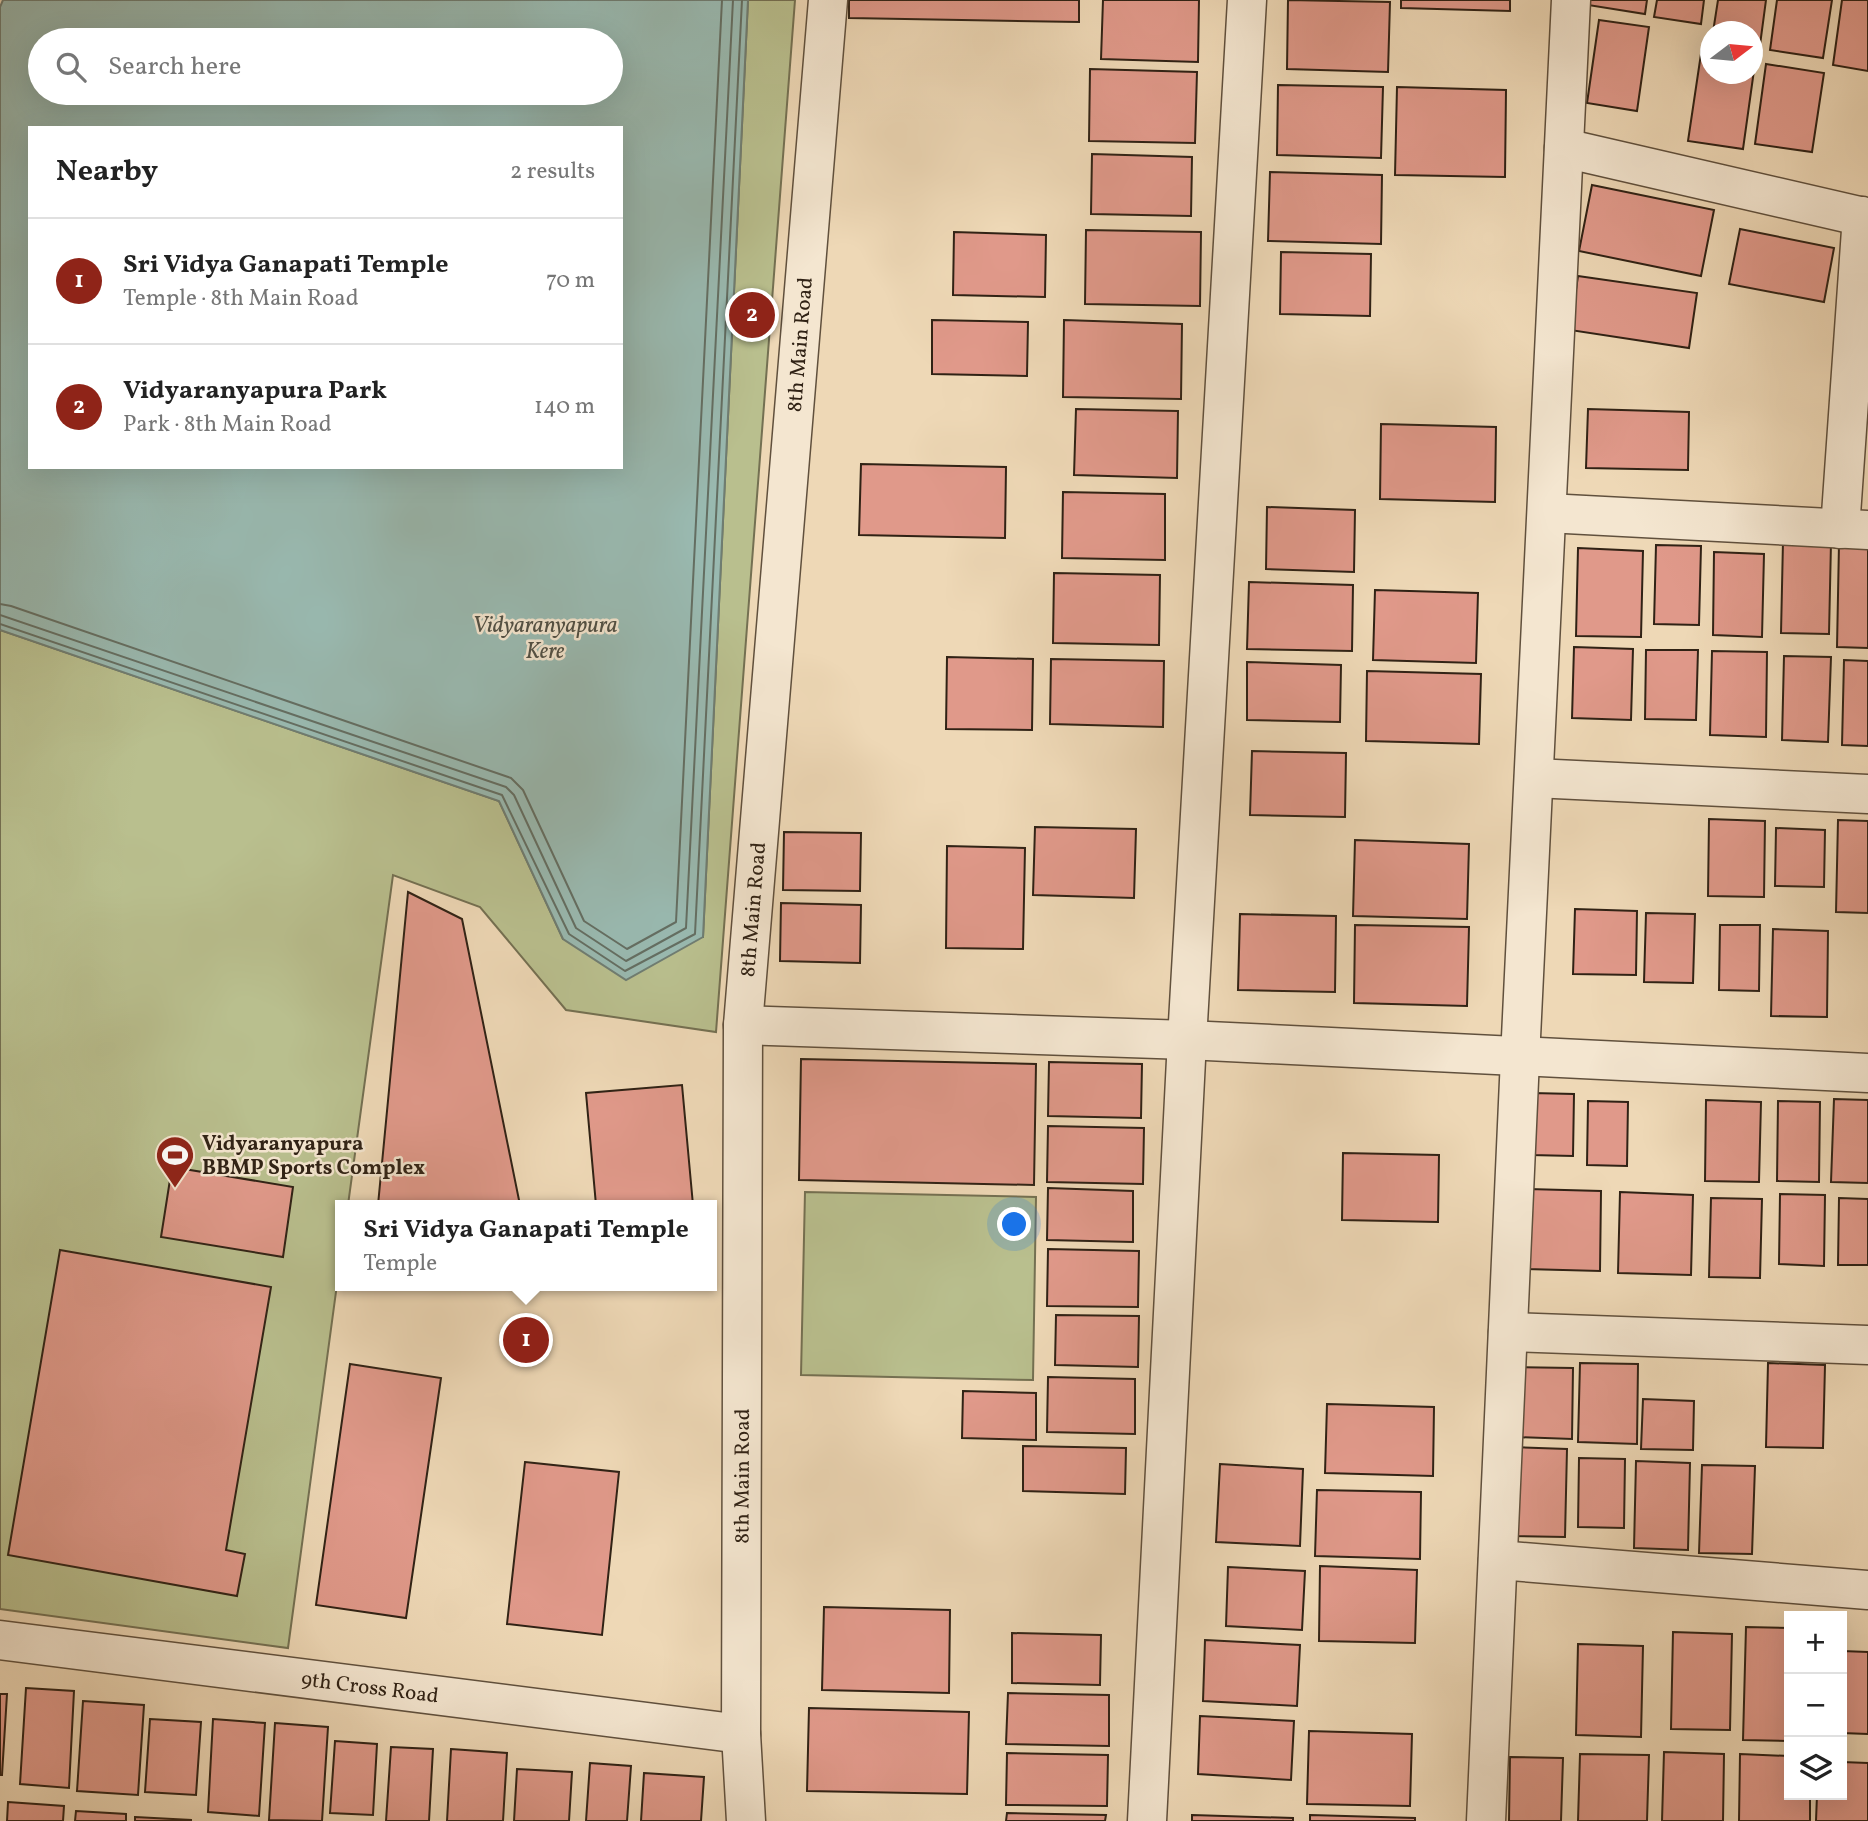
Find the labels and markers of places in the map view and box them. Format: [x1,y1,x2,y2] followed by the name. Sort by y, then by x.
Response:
[729,289,775,341] pin: 2
[202,1130,425,1183] place label: Vidyaranyapura BBMP Sports Complex
[154,1134,196,1189] sports icon: Vidyaranyapura BBMP Sports Complex
[503,1314,549,1366] pin: 1

